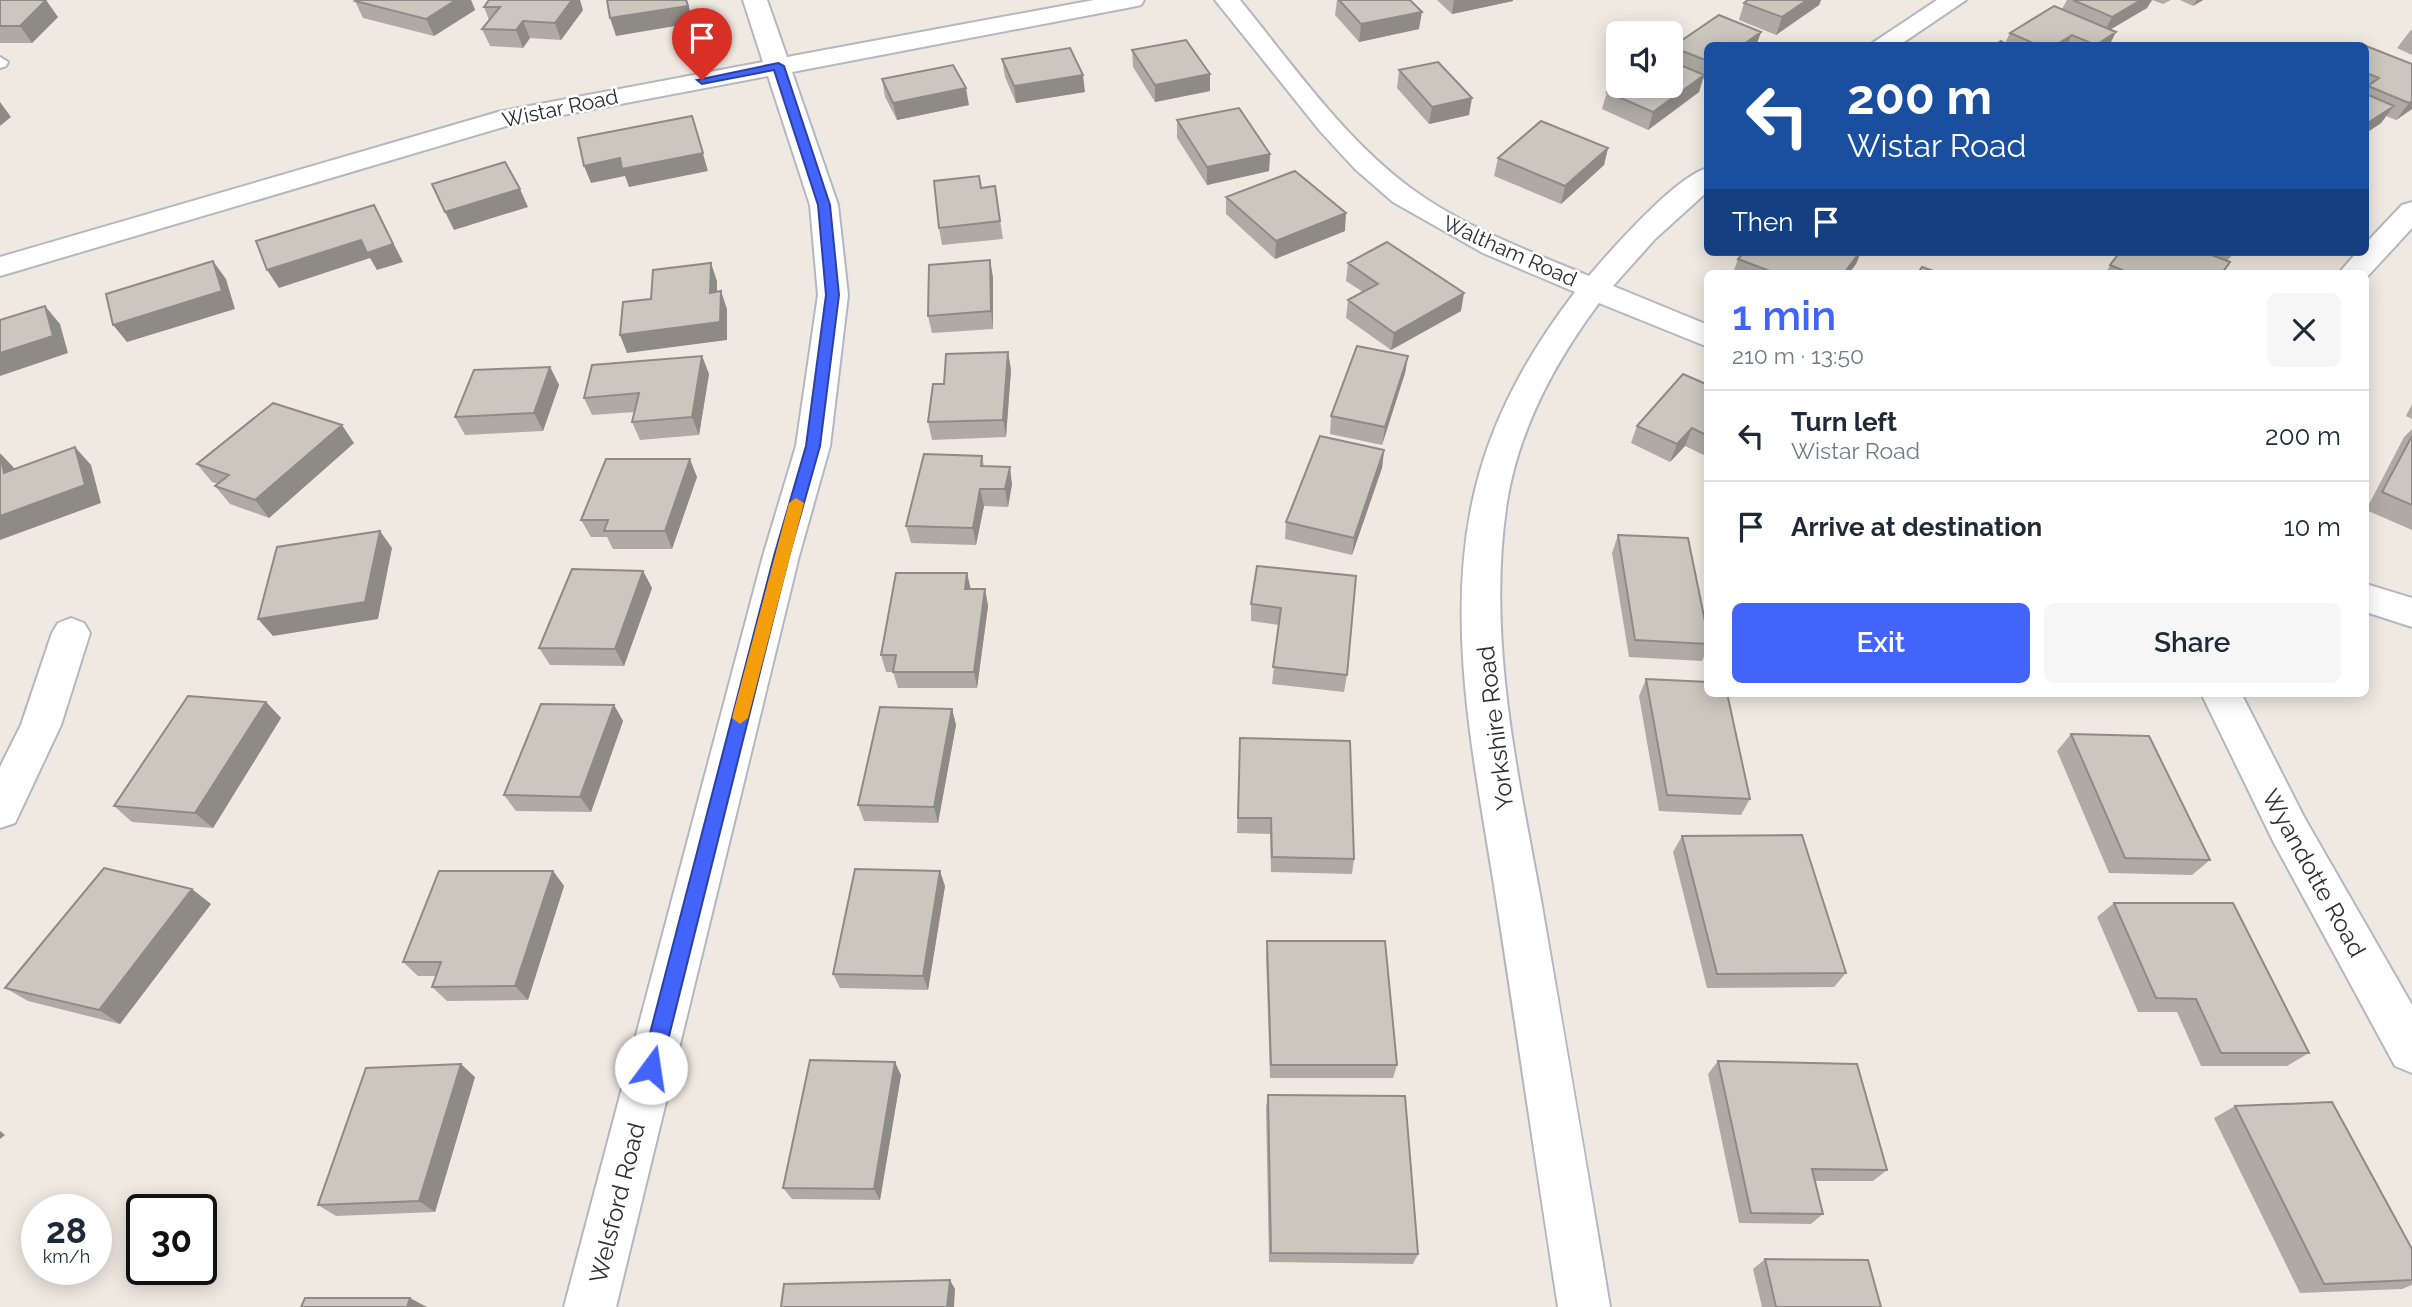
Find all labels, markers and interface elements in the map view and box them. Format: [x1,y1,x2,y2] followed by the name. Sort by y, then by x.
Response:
[672,8,732,80] pin
[683,19,721,57] icon: arrive
[1606,21,1683,98] map controls
[1606,21,1683,98] button: sound
[1847,68,1992,125] text: 200 m
[1732,70,1823,161] icon: left
[500,84,620,132] street label: Wistar Road
[1847,127,2026,164] text: Wistar Road
[1807,203,1845,241] icon: arrive
[1732,207,1793,237] text: Then
[1439,210,1581,292] street label: Waltham Road
[1732,291,1836,340] text: 1 min
[2267,293,2341,367] button: close
[1732,342,1864,369] text: 210 m · 13:50
[1791,407,1897,437] text: Turn left
[1732,417,1770,455] icon: left
[2265,421,2341,451] text: 200 m
[1791,437,1920,464] text: Wistar Road
[1732,508,1770,546] icon: arrive
[1791,512,2042,542] text: Arrive at destination
[2283,512,2341,542] text: 10 m
[1732,603,2030,683] button: Exit
[2044,603,2341,683] button: Share
[1471,644,1519,812] street label: Yorkshire Road
[2256,784,2372,962] street label: Wyandotte Road
[614,1031,688,1105] position arrow
[583,1120,651,1286] street label: Welsford Road
[126,1194,217,1285] speed limit sign: 30
[46,1210,87,1251] text: 28
[43,1246,90,1267] text: km/h

